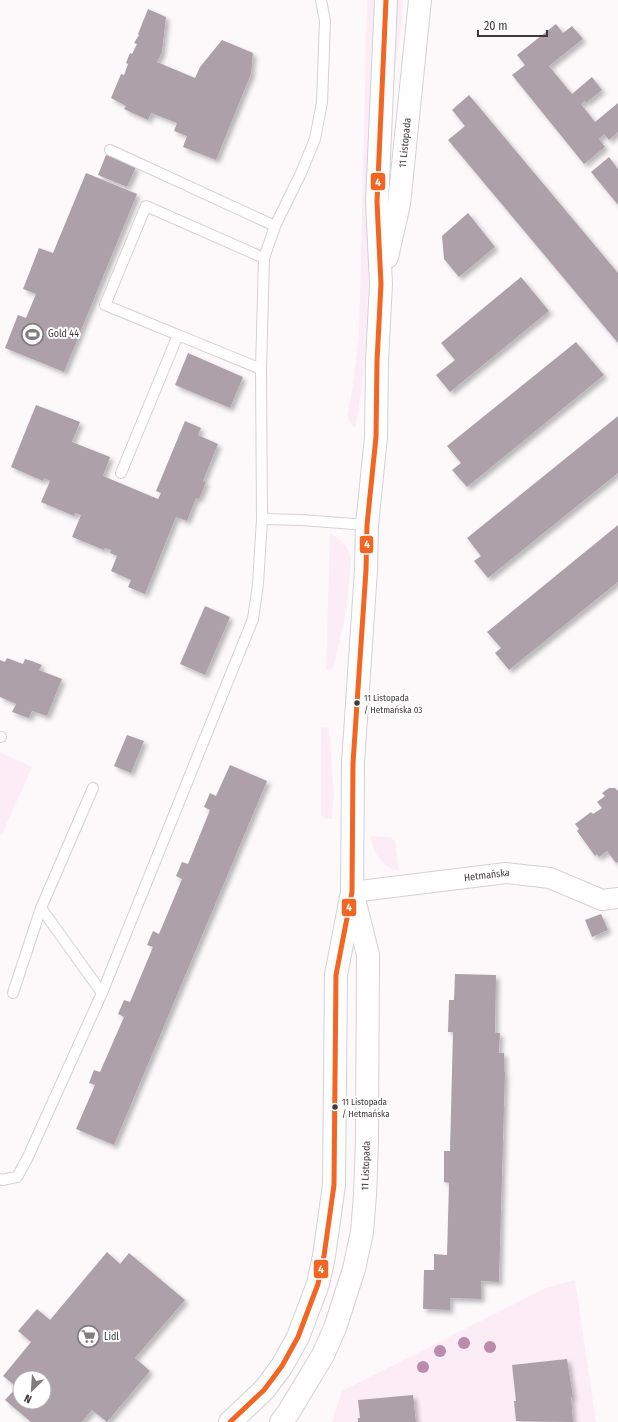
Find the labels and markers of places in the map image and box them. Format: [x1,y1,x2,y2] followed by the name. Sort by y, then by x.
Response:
[20,321,46,347] sports icon: Gold 44
[48,328,79,340] place label: Gold 44
[364,693,422,715] place label: 11 Listopada / Hetmańska 03
[352,698,362,708] marker: 11 Listopada / Hetmańska 03
[342,1097,390,1119] place label: 11 Listopada / Hetmańska
[330,1102,340,1112] marker: 11 Listopada / Hetmańska
[76,1324,102,1350] supermarket icon: Lidl
[104,1331,119,1343] place label: Lidl

